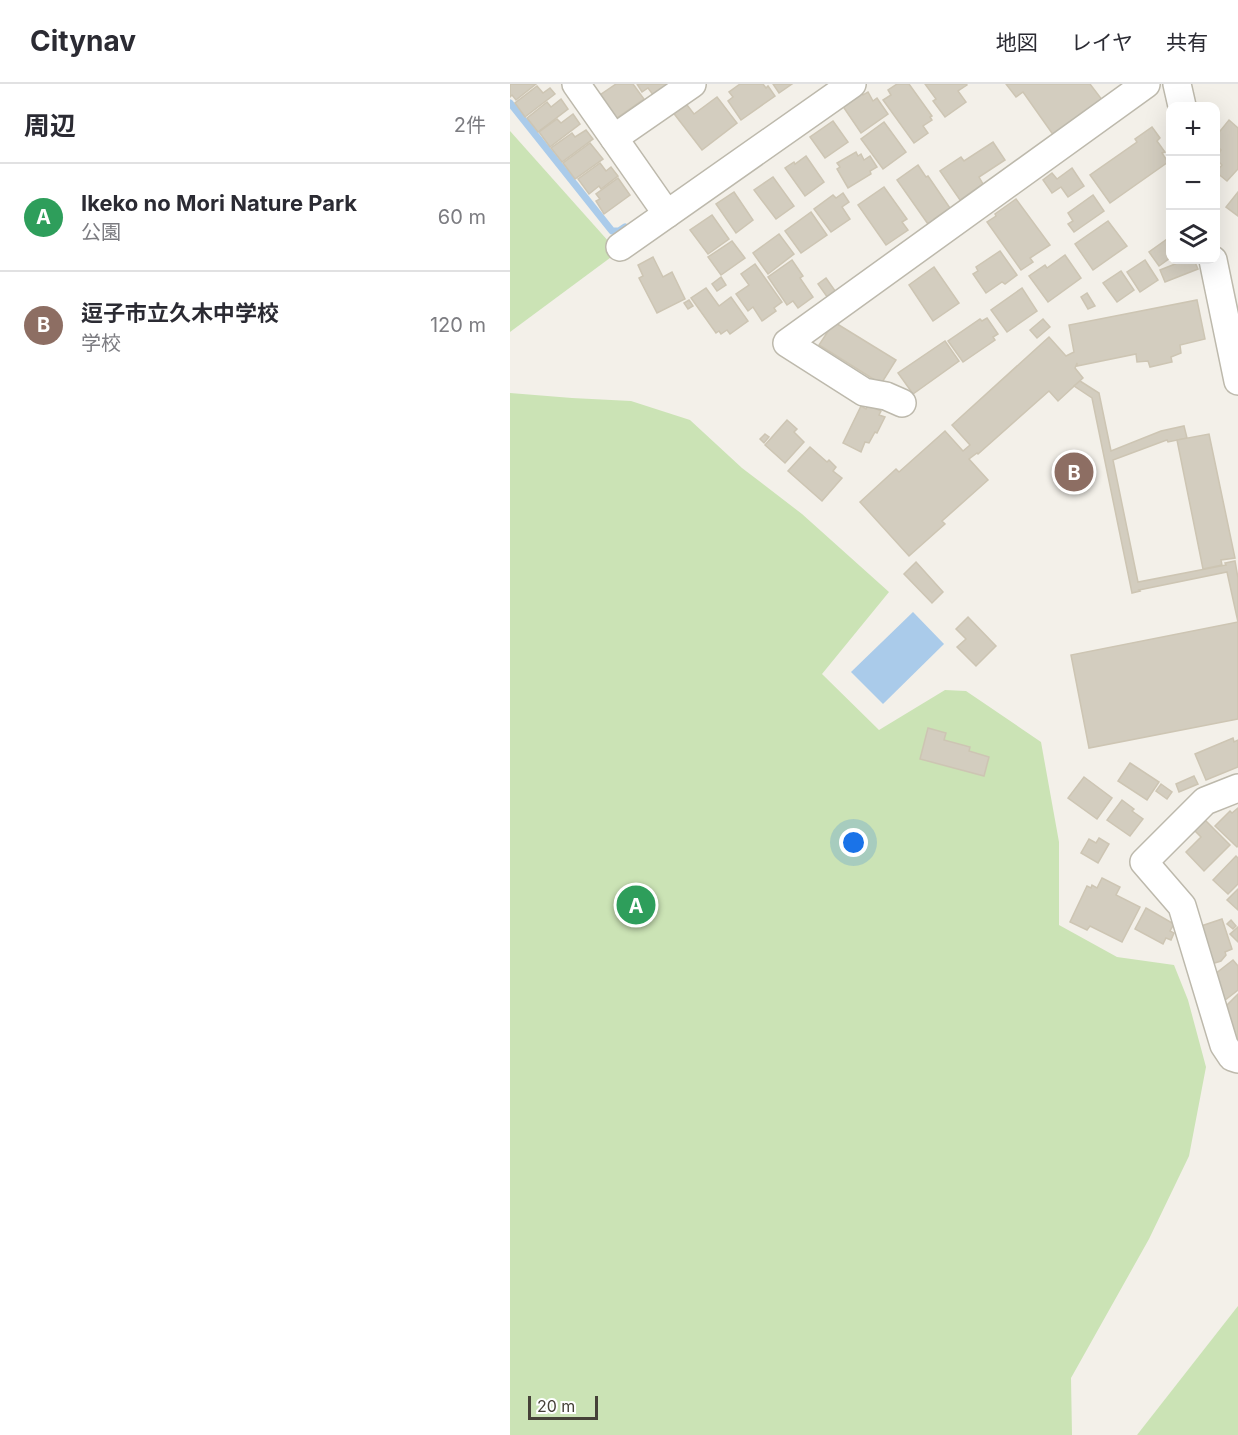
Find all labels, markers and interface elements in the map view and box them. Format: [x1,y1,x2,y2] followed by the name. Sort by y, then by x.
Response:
[30,24,136,58] text: Citynav
[996,30,1038,55] text: 地図
[1071,30,1133,55] text: レイヤ
[1166,30,1208,55] text: 共有
[1166,102,1220,264] map controls
[1166,102,1220,156] button: +
[24,110,76,141] text: 周辺
[454,113,486,137] text: 2件
[1166,156,1220,210] button: −
[81,190,357,216] text: Ikeko no Mori Nature Park
[36,205,51,229] text: A
[438,205,486,229] text: 60 m
[1166,210,1220,264] button: layers
[81,220,121,244] text: 公園
[81,300,279,326] text: 逗子市立久木中学校
[37,313,50,337] text: B
[430,313,486,337] text: 120 m
[81,331,121,355] text: 学校
[1054,450,1094,494] pin: B
[839,828,868,857] your location
[616,882,656,928] pin: A
[528,1393,598,1420] scale bar
[537,1396,575,1416] text: 20 m

